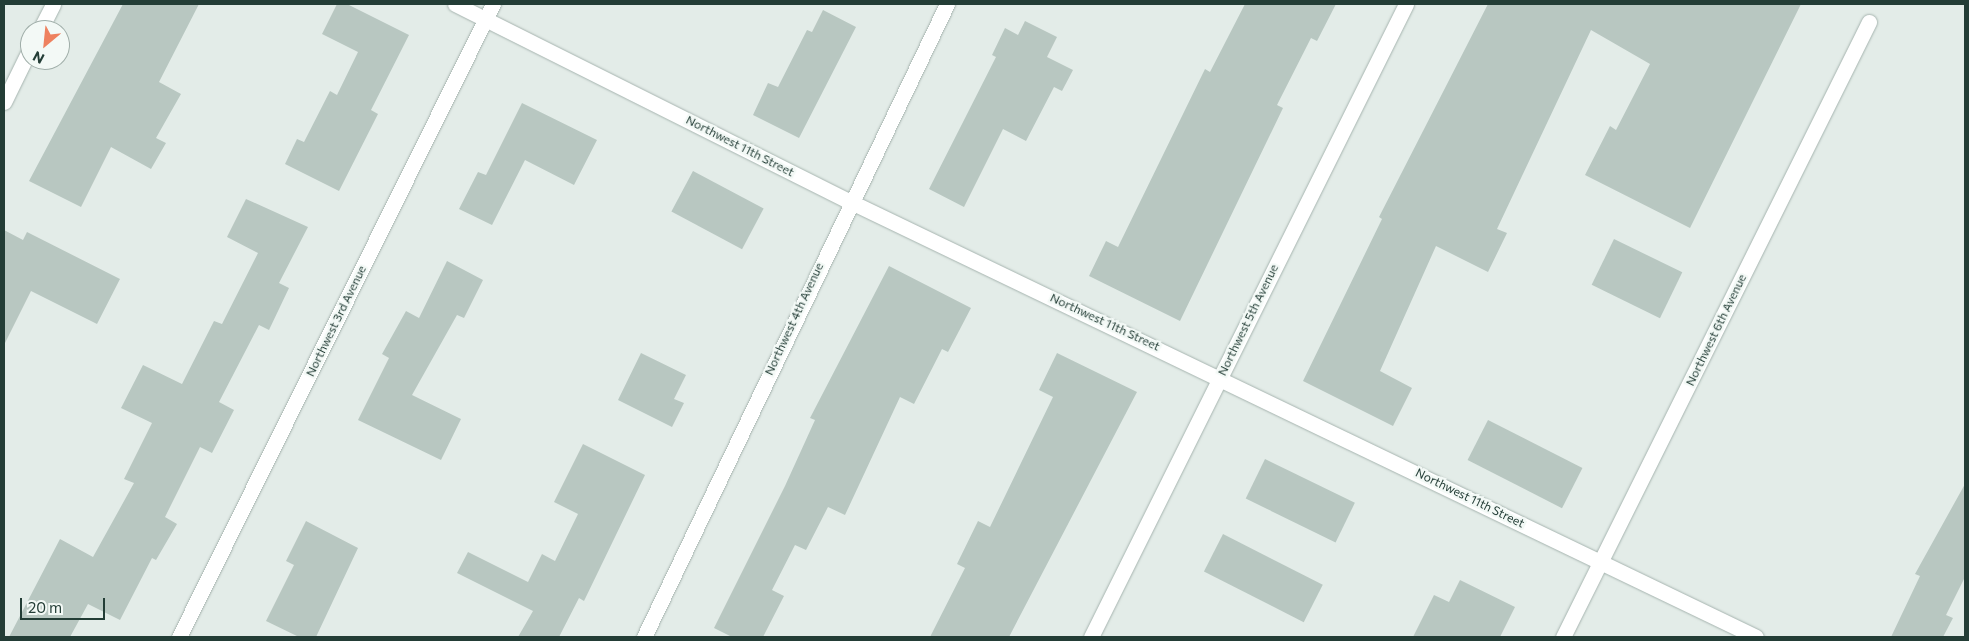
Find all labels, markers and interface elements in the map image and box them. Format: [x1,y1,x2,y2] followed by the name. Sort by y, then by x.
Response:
[20,20,70,70] north arrow
[30,48,47,68] text: N
[684,113,796,179] street label: Northwest 11th Street
[762,261,826,377] street label: Northwest 4th Avenue
[1215,262,1281,378] street label: Northwest 5th Avenue
[303,263,369,379] street label: Northwest 3rd Avenue
[1683,272,1749,388] street label: Northwest 6th Avenue
[1048,290,1162,354] street label: Northwest 11th Street
[1413,465,1527,531] street label: Northwest 11th Street
[22,588,108,620] scale bar
[28,598,62,616] text: 20 m

